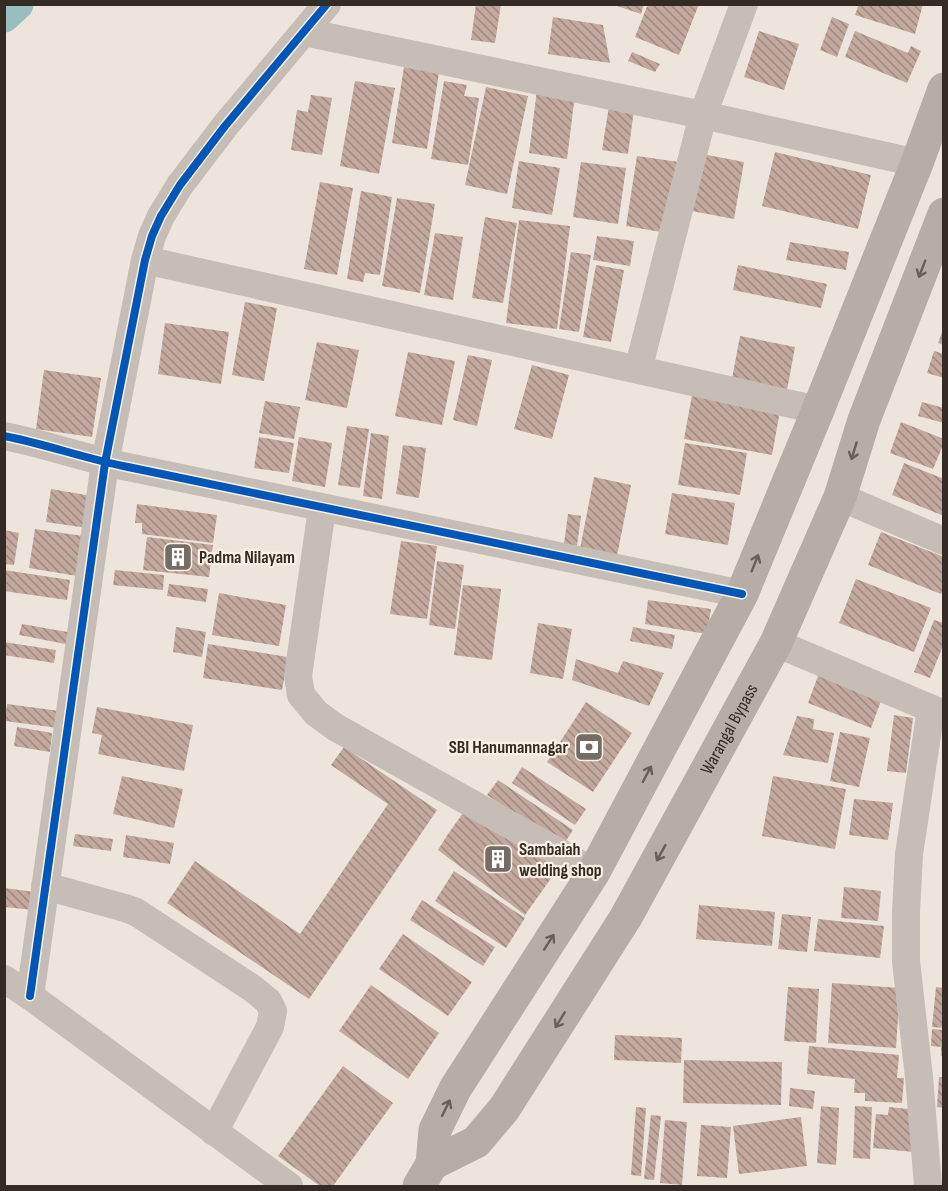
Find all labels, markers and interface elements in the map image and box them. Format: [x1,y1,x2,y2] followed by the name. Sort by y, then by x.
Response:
[916,259,927,278] one-way arrow
[848,441,859,460] one-way arrow
[162,541,194,573] building icon: Padma Nilayam
[199,547,295,568] place label: Padma Nilayam
[750,554,761,573] one-way arrow
[696,680,762,778] street label: Warangal Bypass
[573,731,605,763] bank icon: SBI Hanumannagar
[449,737,568,758] place label: SBI Hanumannagar
[641,765,653,783] one-way arrow
[519,839,602,881] place label: Sambaiah welding shop
[482,843,514,875] building icon: Sambaiah welding shop
[655,844,667,861] one-way arrow
[543,934,555,951] one-way arrow
[554,1011,566,1028] one-way arrow
[441,1099,452,1117] one-way arrow

